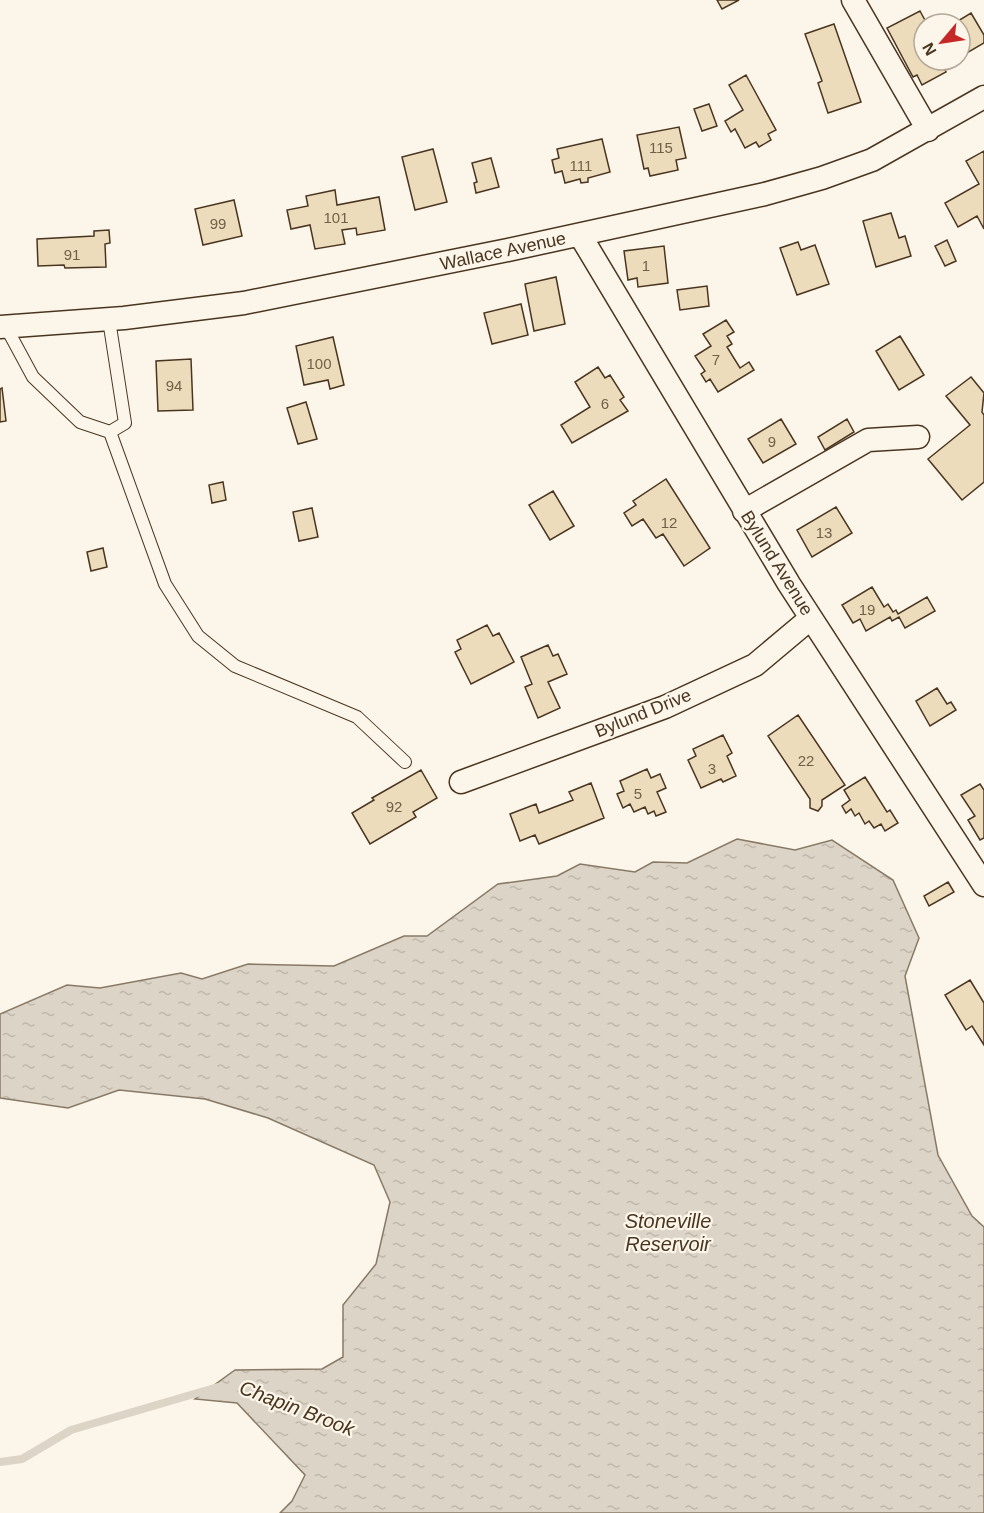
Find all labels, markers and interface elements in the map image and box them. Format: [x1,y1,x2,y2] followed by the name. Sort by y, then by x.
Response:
[912,12,972,72] north arrow
[919,40,940,58] text: N
[649,139,673,156] house number: 115
[570,157,592,174] house number: 111
[323,209,349,226] house number: 101
[210,215,226,232] house number: 99
[438,228,568,274] street label: Wallace Avenue
[64,246,80,263] house number: 91
[642,257,650,274] house number: 1
[712,351,720,368] house number: 7
[306,355,332,372] house number: 100
[166,377,182,394] house number: 94
[601,395,609,412] house number: 6
[768,433,776,450] house number: 9
[737,507,817,619] street label: Bylund Avenue
[661,514,677,531] house number: 12
[816,524,832,541] house number: 13
[859,601,875,618] house number: 19
[592,685,694,741] street label: Bylund Drive
[798,752,814,769] house number: 22
[708,760,716,777] house number: 3
[634,785,642,802] house number: 5
[386,798,402,815] house number: 92
[625,1210,712,1255] water label: Stoneville Reservoir
[236,1376,358,1440] water label: Chapin Brook

